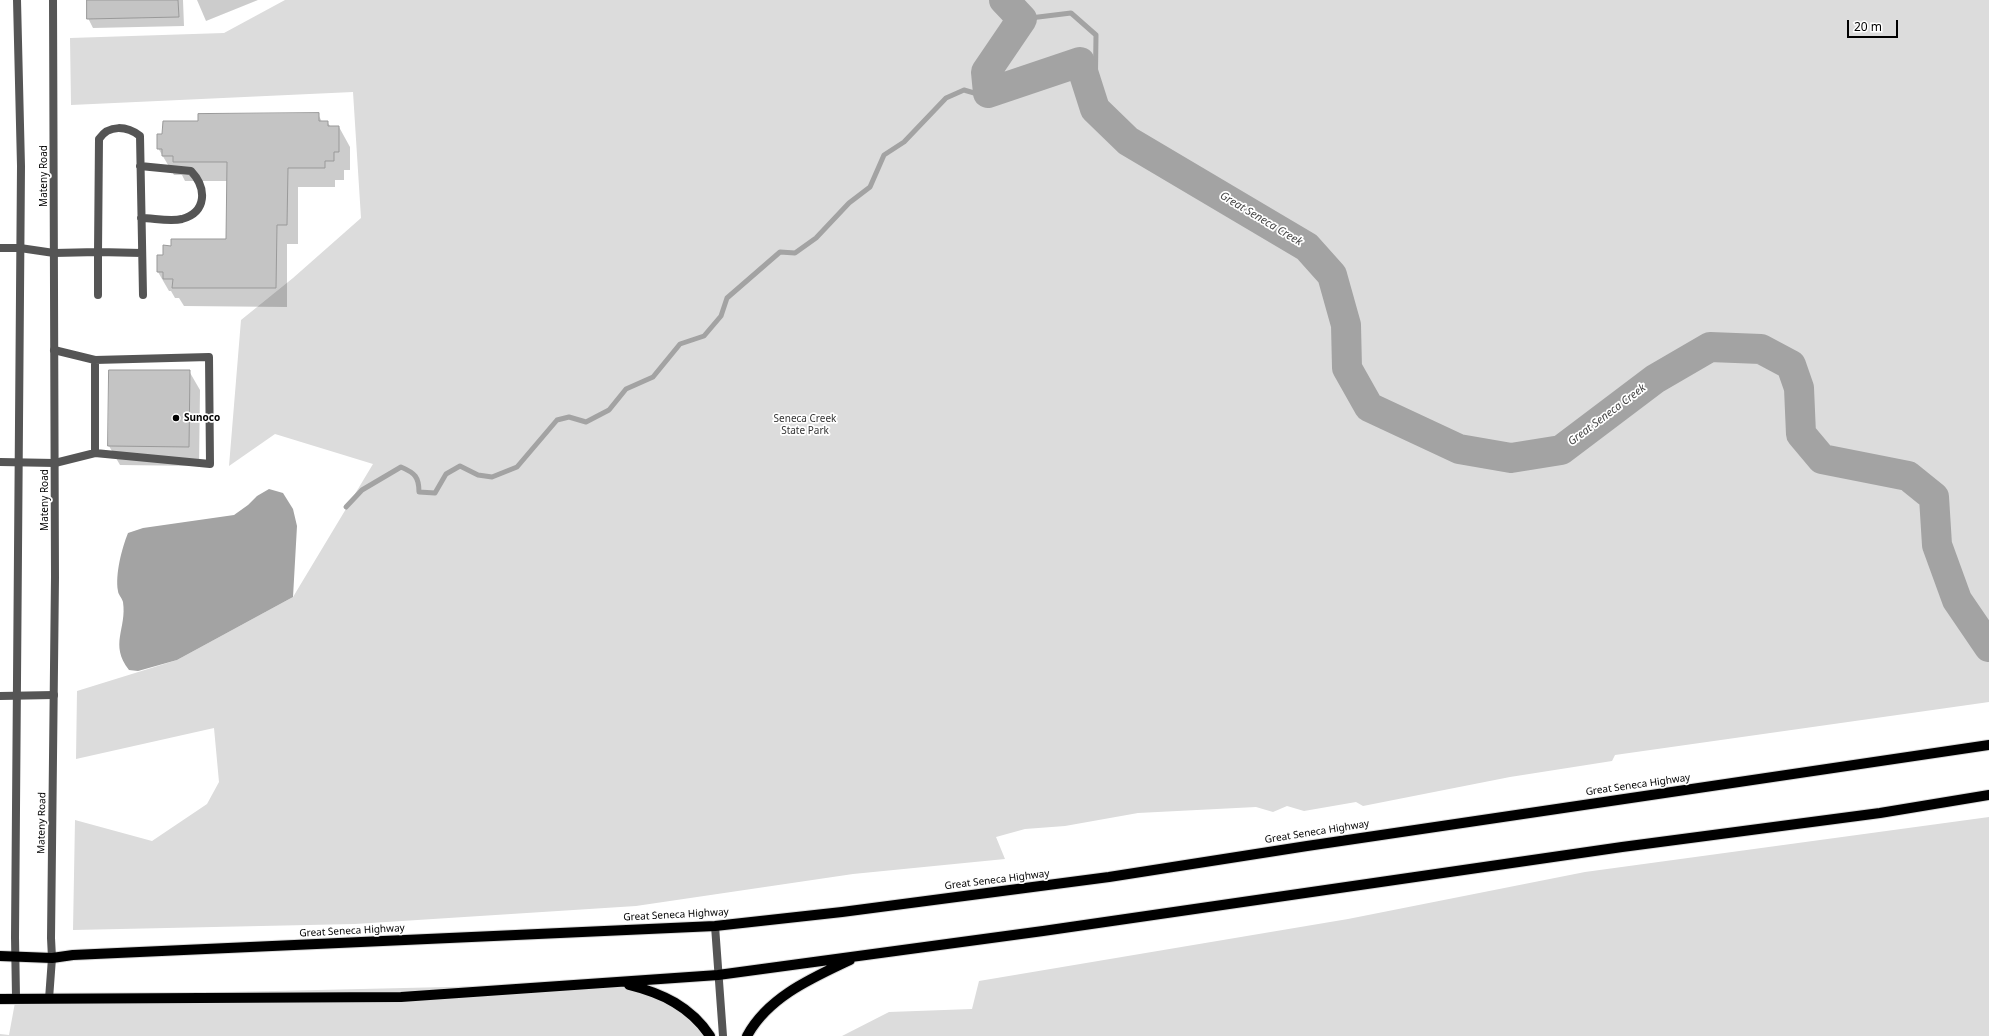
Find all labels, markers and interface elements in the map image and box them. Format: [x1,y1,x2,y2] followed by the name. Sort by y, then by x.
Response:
[1849,12,1900,38] scale bar
[1854,18,1882,35] text: 20 m
[38,145,50,207] street label: Mateny Road
[1217,189,1305,249] water label: Great Seneca Creek
[1566,381,1648,449] water label: Great Seneca Creek
[184,412,220,424] place label: Sunoco
[171,413,181,423] marker: Sunoco
[774,413,836,436] park label: Seneca Creek State Park
[39,469,51,531] street label: Mateny Road
[1585,772,1691,798] street label: Great Seneca Highway
[35,792,49,854] street label: Mateny Road
[1264,818,1370,846] street label: Great Seneca Highway
[944,868,1050,892] street label: Great Seneca Highway
[623,906,729,924] street label: Great Seneca Highway
[299,922,405,940] street label: Great Seneca Highway

